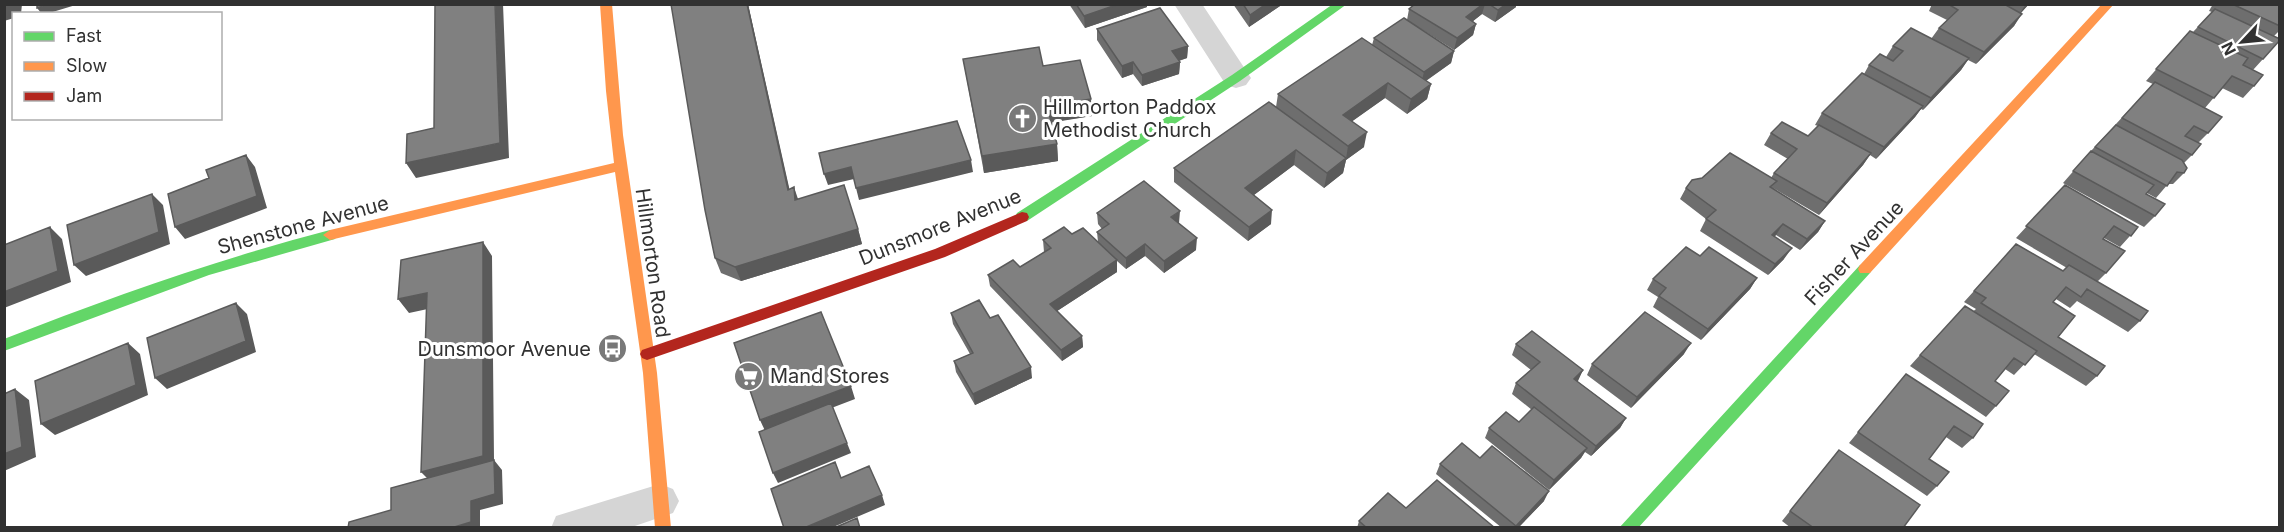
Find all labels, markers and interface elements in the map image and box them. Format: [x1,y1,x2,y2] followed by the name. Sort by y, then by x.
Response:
[12,12,222,120] legend
[2212,12,2272,72] north arrow
[66,25,102,46] text: Fast
[2217,39,2240,58] text: N
[66,55,107,76] text: Slow
[66,85,102,106] text: Jam
[1043,95,1217,142] place label: Hillmorton Paddox Methodist Church
[1006,103,1038,135] church icon: Hillmorton Paddox Methodist Church
[855,183,1025,271] street label: Dunsmore Avenue
[631,187,675,339] street label: Hillmorton Road
[215,191,391,259] street label: Shenstone Avenue
[1799,196,1909,310] street label: Fisher Avenue
[596,333,628,365] bus stop icon: Dunsmoor Avenue
[417,337,591,361] place label: Dunsmoor Avenue
[733,360,765,392] supermarket icon: Mand Stores
[770,364,890,388] place label: Mand Stores

